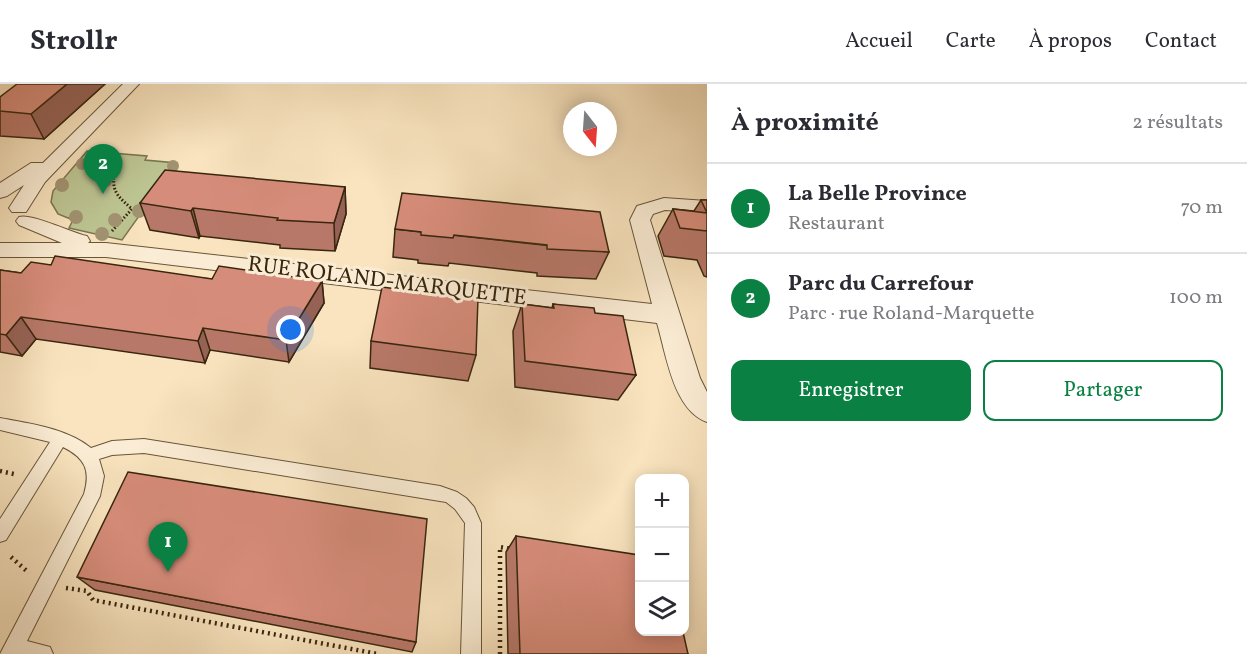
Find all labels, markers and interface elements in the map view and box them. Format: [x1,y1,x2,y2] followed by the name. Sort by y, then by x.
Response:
[30,22,118,61] text: Strollr
[845,27,913,56] text: Accueil
[946,27,996,56] text: Carte
[1029,27,1112,56] text: À propos
[1145,27,1217,56] text: Contact
[563,102,617,156] north arrow
[731,105,879,141] text: À proximité
[1132,109,1223,137] text: 2 résultats
[84,144,122,194] pin: 2
[788,179,967,210] text: La Belle Province
[746,194,755,222] text: 1
[1180,194,1223,222] text: 70 m
[788,210,885,238] text: Restaurant
[246,250,528,314] street label: RUE ROLAND-MARQUETTE
[788,269,974,300] text: Parc du Carrefour
[745,284,756,312] text: 2
[1169,284,1223,312] text: 100 m
[788,300,1035,328] text: Parc · rue Roland-Marquette
[276,315,305,344] your location
[731,360,971,421] button: Enregistrer
[983,360,1223,421] button: Partager
[635,474,689,636] map controls
[635,474,689,528] button: +
[148,522,188,572] pin: 1
[635,528,689,582] button: −
[635,582,689,636] button: layers

